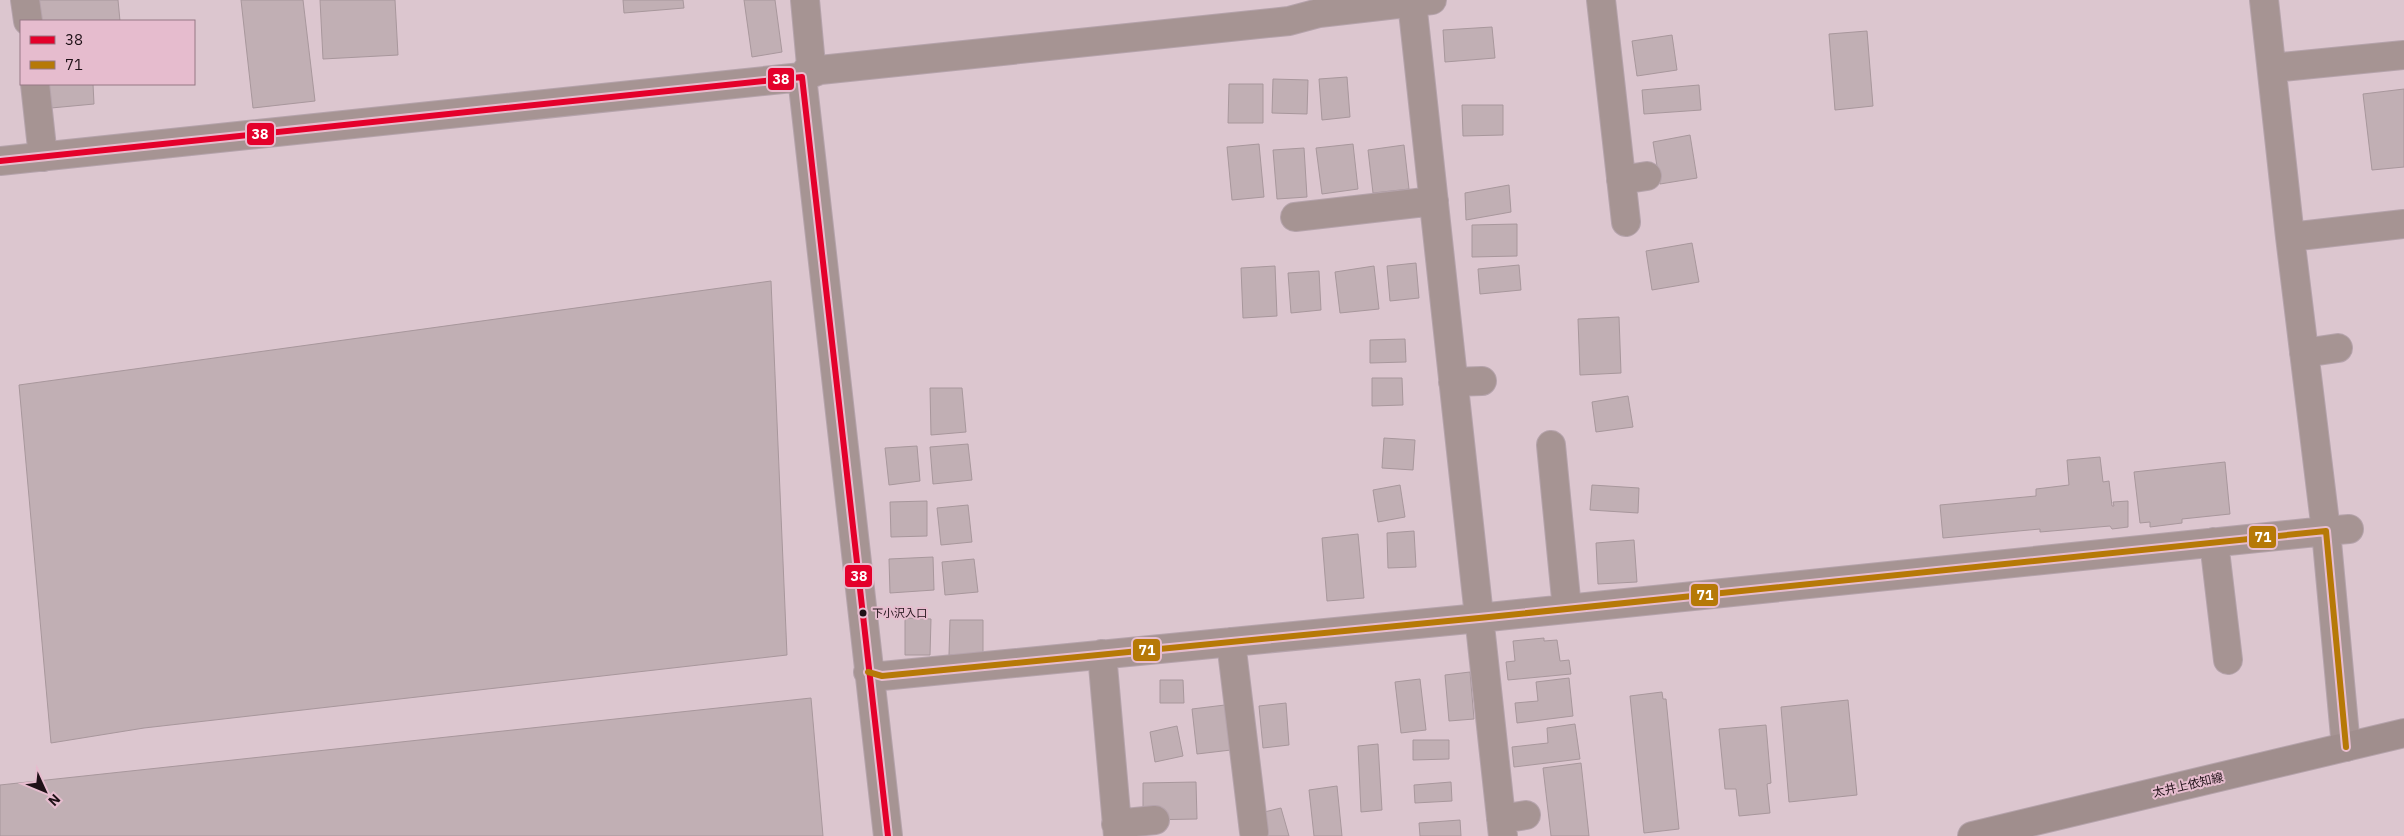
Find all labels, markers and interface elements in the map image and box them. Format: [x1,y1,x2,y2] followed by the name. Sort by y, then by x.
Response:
[20,20,195,85] legend
[65,30,83,49] text: 38
[65,55,83,74] text: 71
[767,67,795,91] line badge: 38
[773,70,789,88] text: 38
[246,122,275,146] line badge: 38
[252,125,268,143] text: 38
[2248,525,2277,549] line badge: 71
[2255,528,2272,546] text: 71
[844,564,873,588] line badge: 38
[851,567,867,585] text: 38
[1690,583,1719,607] line badge: 71
[1697,586,1714,604] text: 71
[872,606,927,620] place label: 下小沢入口
[858,608,868,618] marker: 下小沢入口
[1132,638,1161,662] line badge: 71
[1139,641,1156,659] text: 71
[20,766,70,816] north arrow
[2151,769,2225,800] street label: 太井上依知線
[44,790,64,810] text: N

